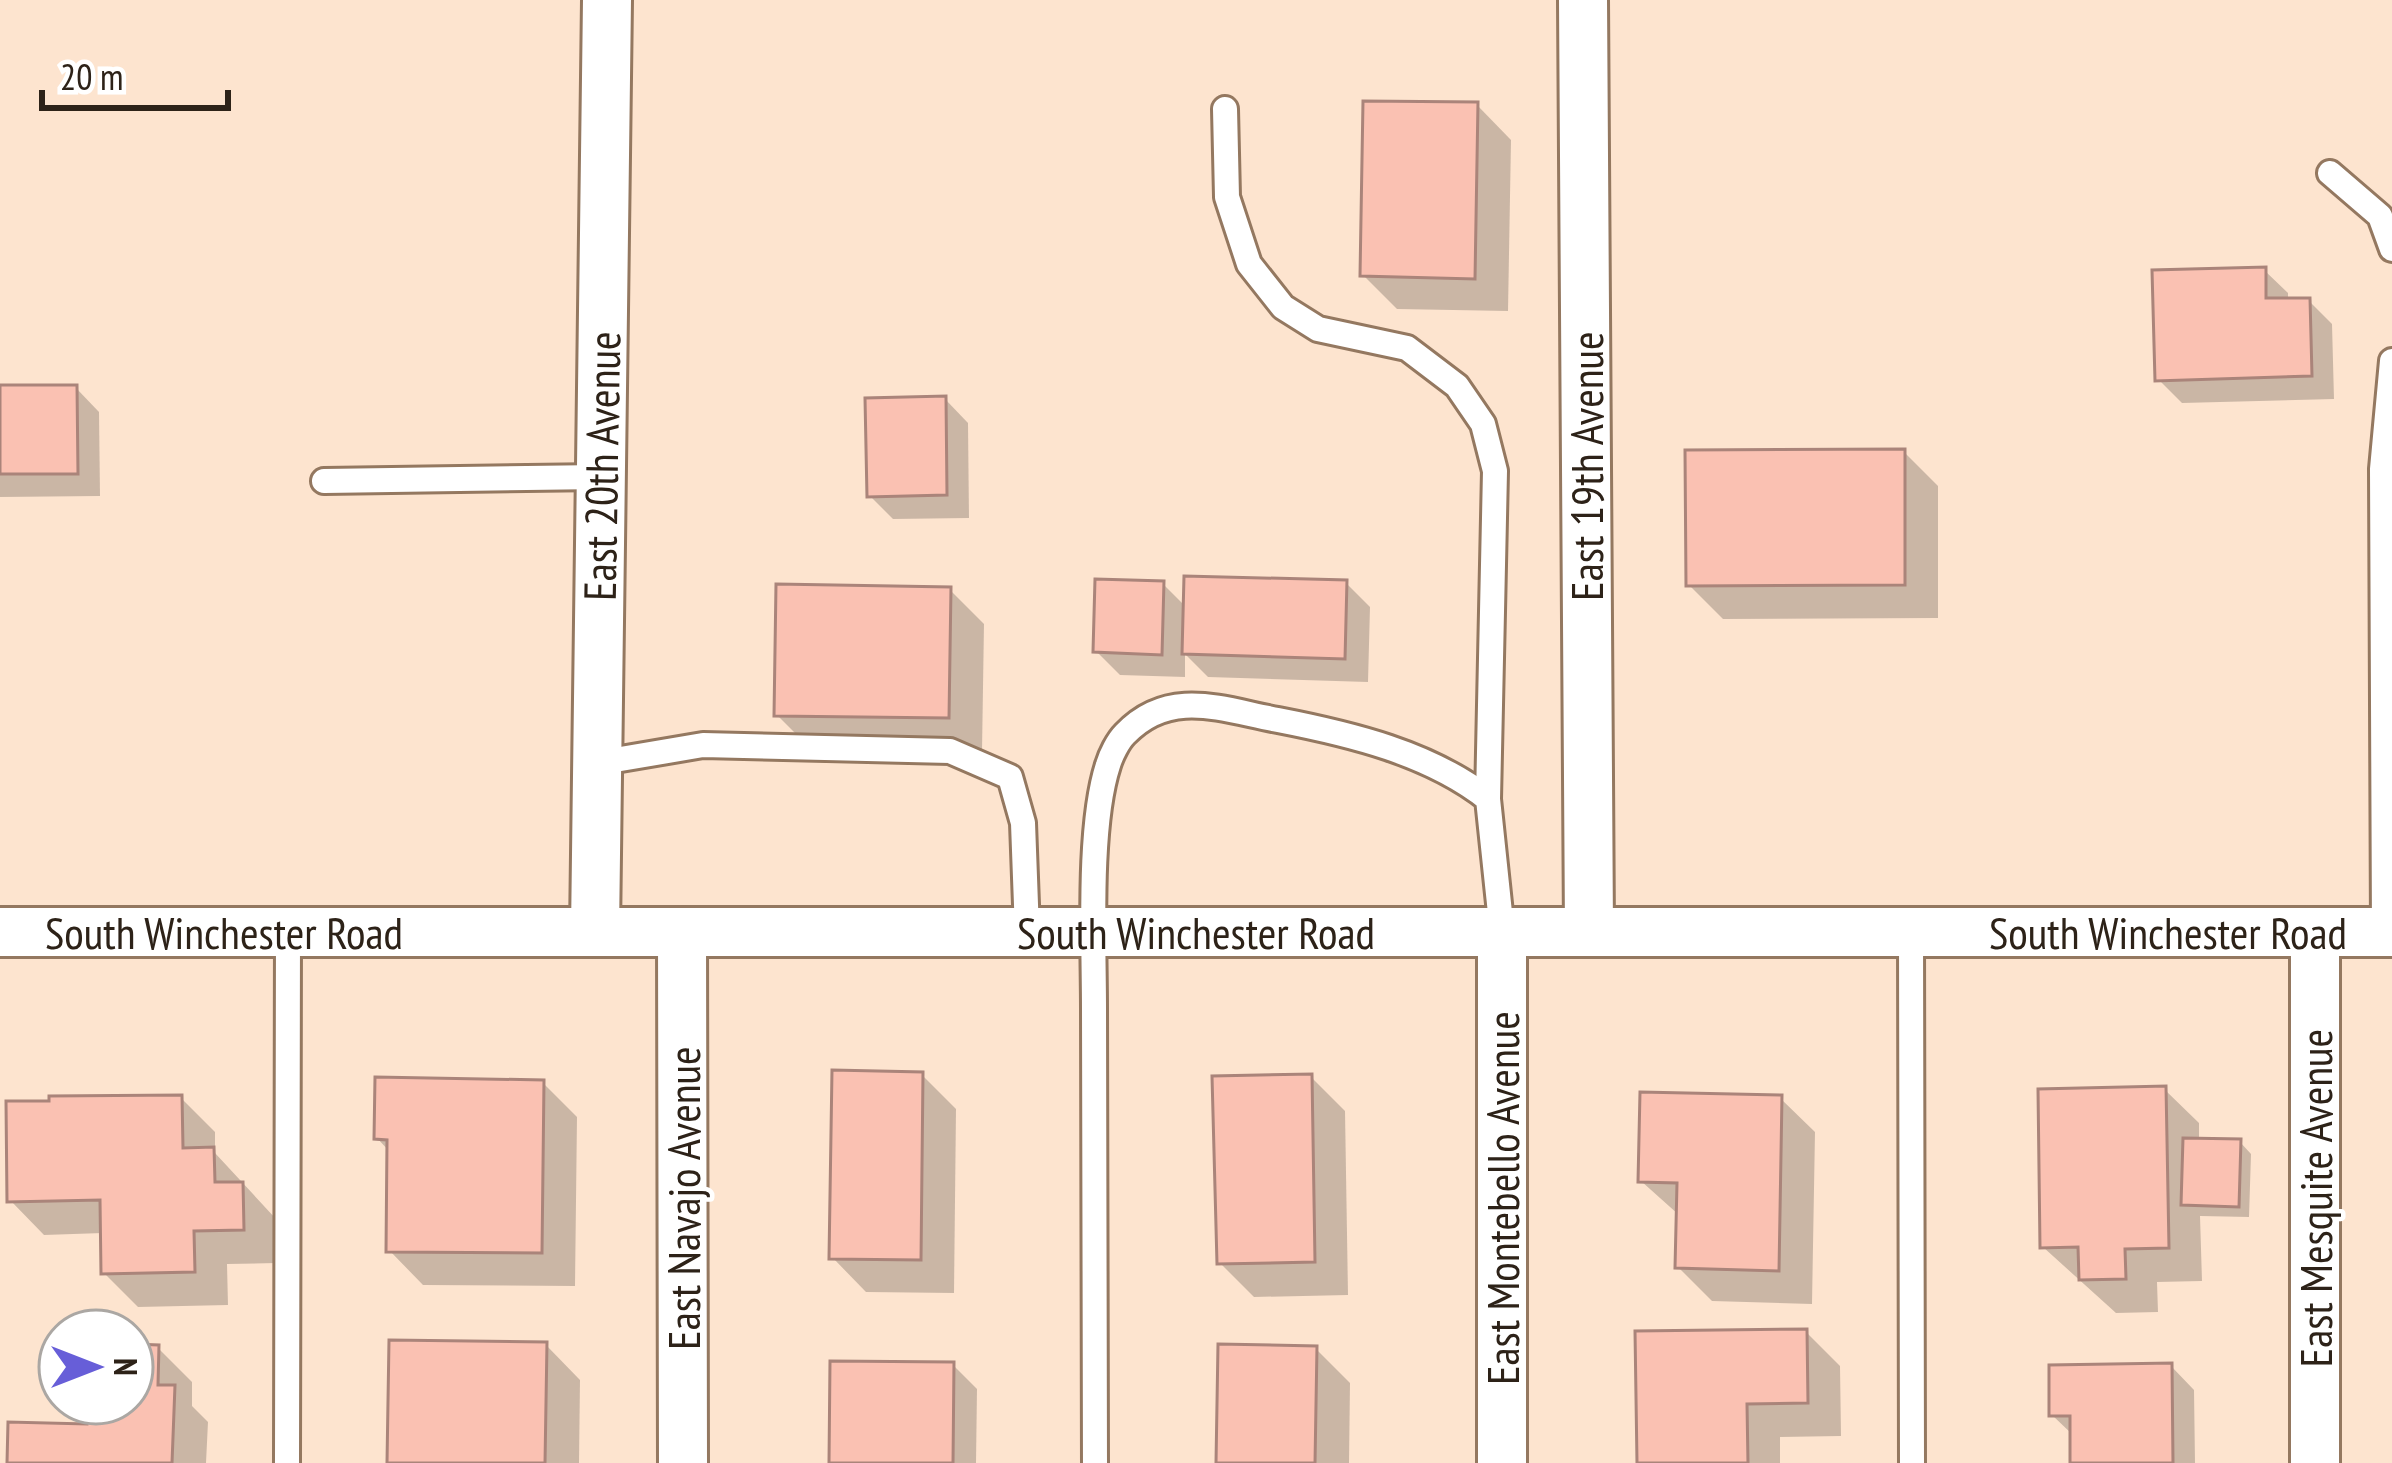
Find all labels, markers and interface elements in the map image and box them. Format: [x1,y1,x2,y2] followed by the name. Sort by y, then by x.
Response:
[42,36,228,110] scale bar
[60,53,123,100] text: 20 m
[570,331,632,601] street label: East 20th Avenue
[1557,331,1615,601] street label: East 19th Avenue
[45,903,403,961] street label: South Winchester Road
[1017,903,1375,961] street label: South Winchester Road
[1989,903,2347,961] street label: South Winchester Road
[1473,1011,1531,1385] street label: East Montebello Avenue
[2286,1029,2344,1367] street label: East Mesquite Avenue
[654,1046,712,1350] street label: East Navajo Avenue
[36,1307,156,1427] north arrow
[105,1358,148,1376] text: N

